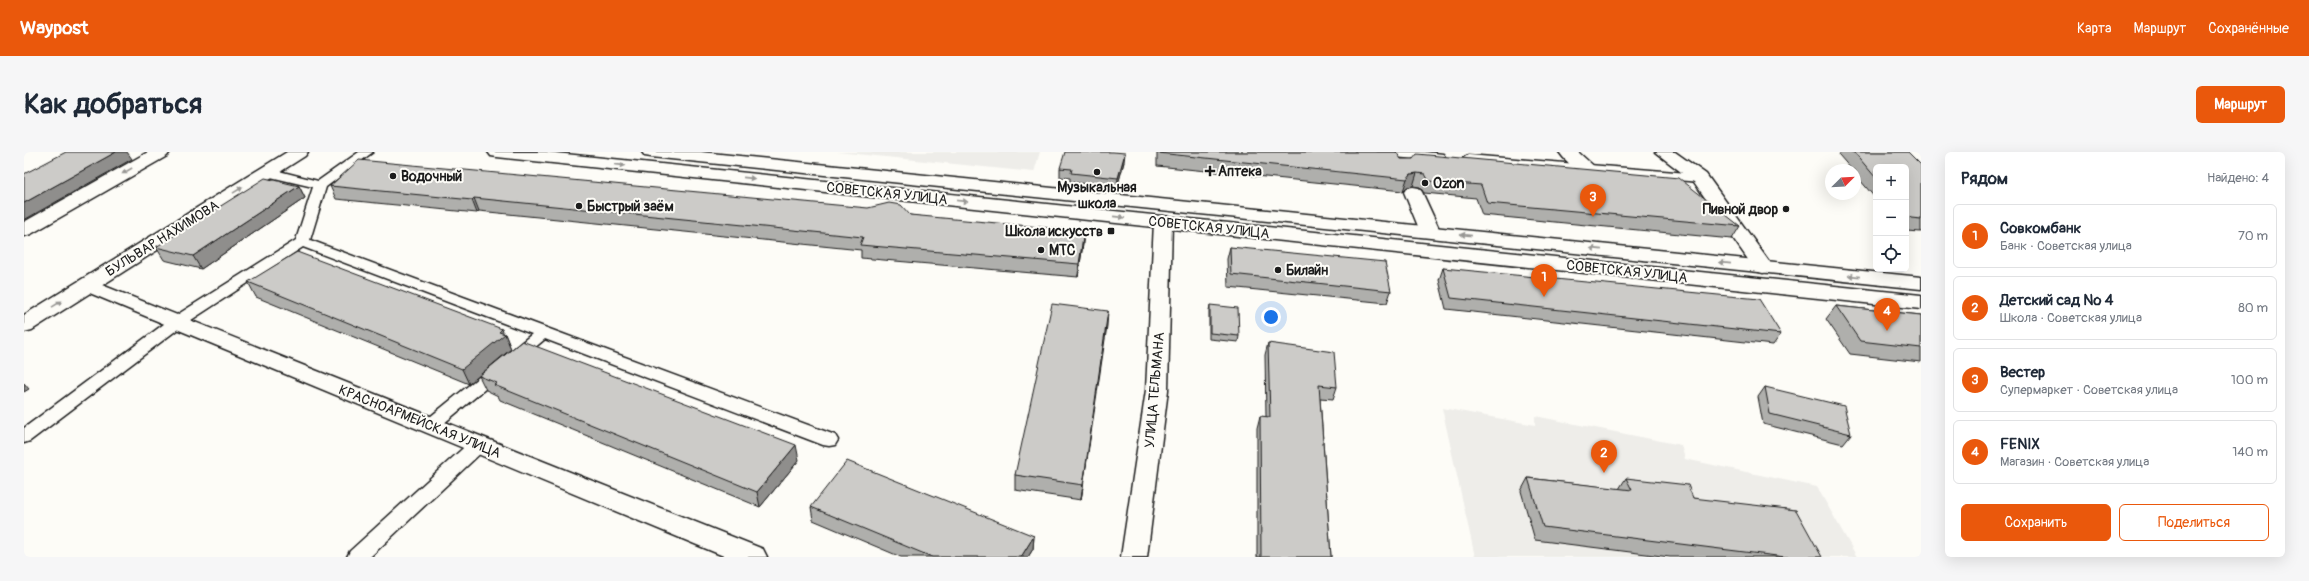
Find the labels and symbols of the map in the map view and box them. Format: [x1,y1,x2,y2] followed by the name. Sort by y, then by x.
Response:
[614,162,626,168] one-way arrow
[1218,163,1262,180] place label: Аптека
[1825,164,1861,200] north arrow
[1205,166,1215,176] marker: Аптека
[1092,167,1102,177] marker: Музыкальная школа
[121,168,133,175] one-way arrow
[401,168,462,185] place label: Водочный
[388,171,398,181] marker: Водочный
[743,175,755,182] one-way arrow
[1433,175,1465,192] place label: Ozon
[1420,178,1430,188] marker: Ozon
[826,179,948,208] street label: СОВЕТСКАЯ УЛИЦА
[1057,179,1137,212] place label: Музыкальная школа
[1580,184,1606,217] pin: 3
[232,187,244,194] one-way arrow
[102,197,222,280] street label: БУЛЬВАР НАХИМОВА
[956,197,968,204] one-way arrow
[587,198,674,215] place label: Быстрый заём
[574,201,584,211] marker: Быстрый заём
[1703,201,1778,218] place label: Пивной двор
[1781,204,1791,214] marker: Пивной двор
[1148,213,1270,242] street label: СОВЕТСКАЯ УЛИЦА
[1113,214,1125,221] one-way arrow
[1005,223,1103,240] place label: Школа искусств
[1106,226,1116,236] marker: Школа искусств
[1460,232,1473,239] one-way arrow
[1049,242,1076,259] place label: МТС
[1036,245,1046,255] marker: МТС
[1590,246,1602,253] one-way arrow
[1566,257,1688,286] street label: СОВЕТСКАЯ УЛИЦА
[1719,260,1731,267] one-way arrow
[1286,262,1328,279] place label: Билайн
[1531,264,1557,297] pin: 1
[1273,265,1283,275] marker: Билайн
[1848,273,1860,280] one-way arrow
[1874,298,1900,331] pin: 4
[52,300,62,308] one-way arrow
[1261,307,1281,327] your location
[1141,331,1168,449] street label: УЛИЦА ТЕЛЬМАНА
[336,381,503,462] street label: КРАСНОАРМЕЙСКАЯ УЛИЦА
[1591,440,1617,473] pin: 2

